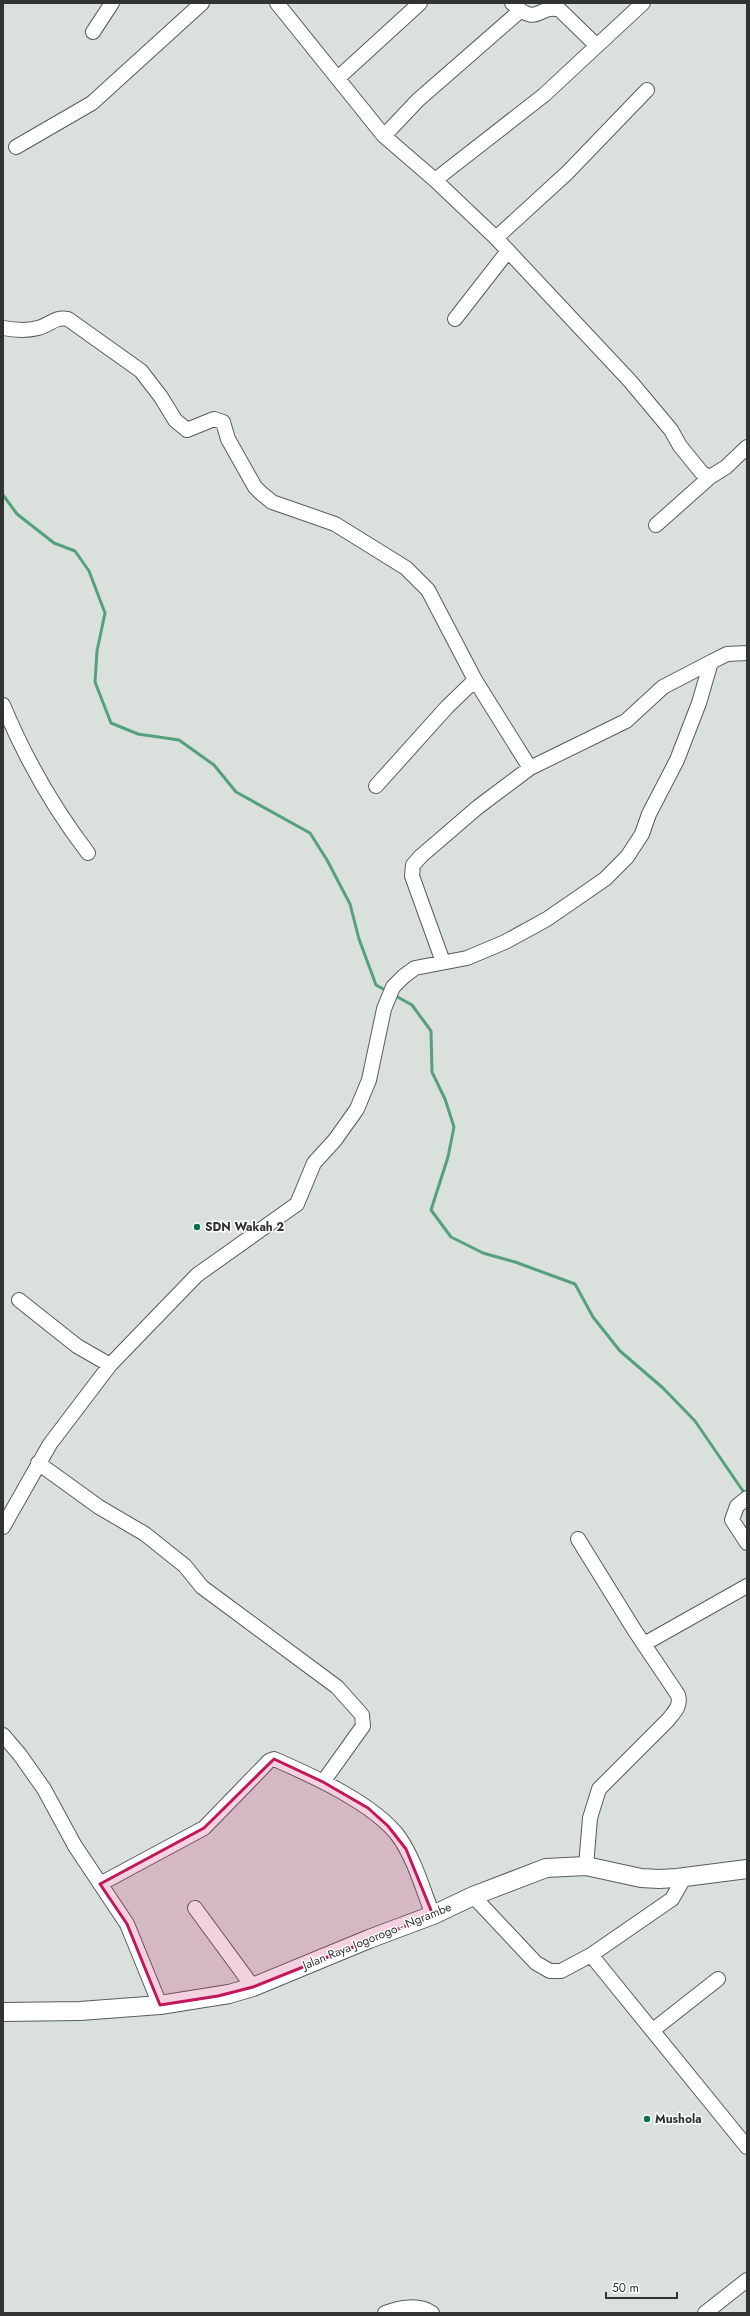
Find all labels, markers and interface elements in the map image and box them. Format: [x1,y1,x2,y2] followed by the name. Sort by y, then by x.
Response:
[205,1218,284,1236] place label: SDN Wakah 2
[192,1222,202,1232] marker: SDN Wakah 2
[298,1898,454,1975] street label: Jalan Raya Jogorogo - Ngrambe
[655,2110,702,2128] place label: Mushola
[642,2114,652,2124] marker: Mushola
[606,2274,677,2300] scale bar
[612,2279,639,2297] text: 50 m

